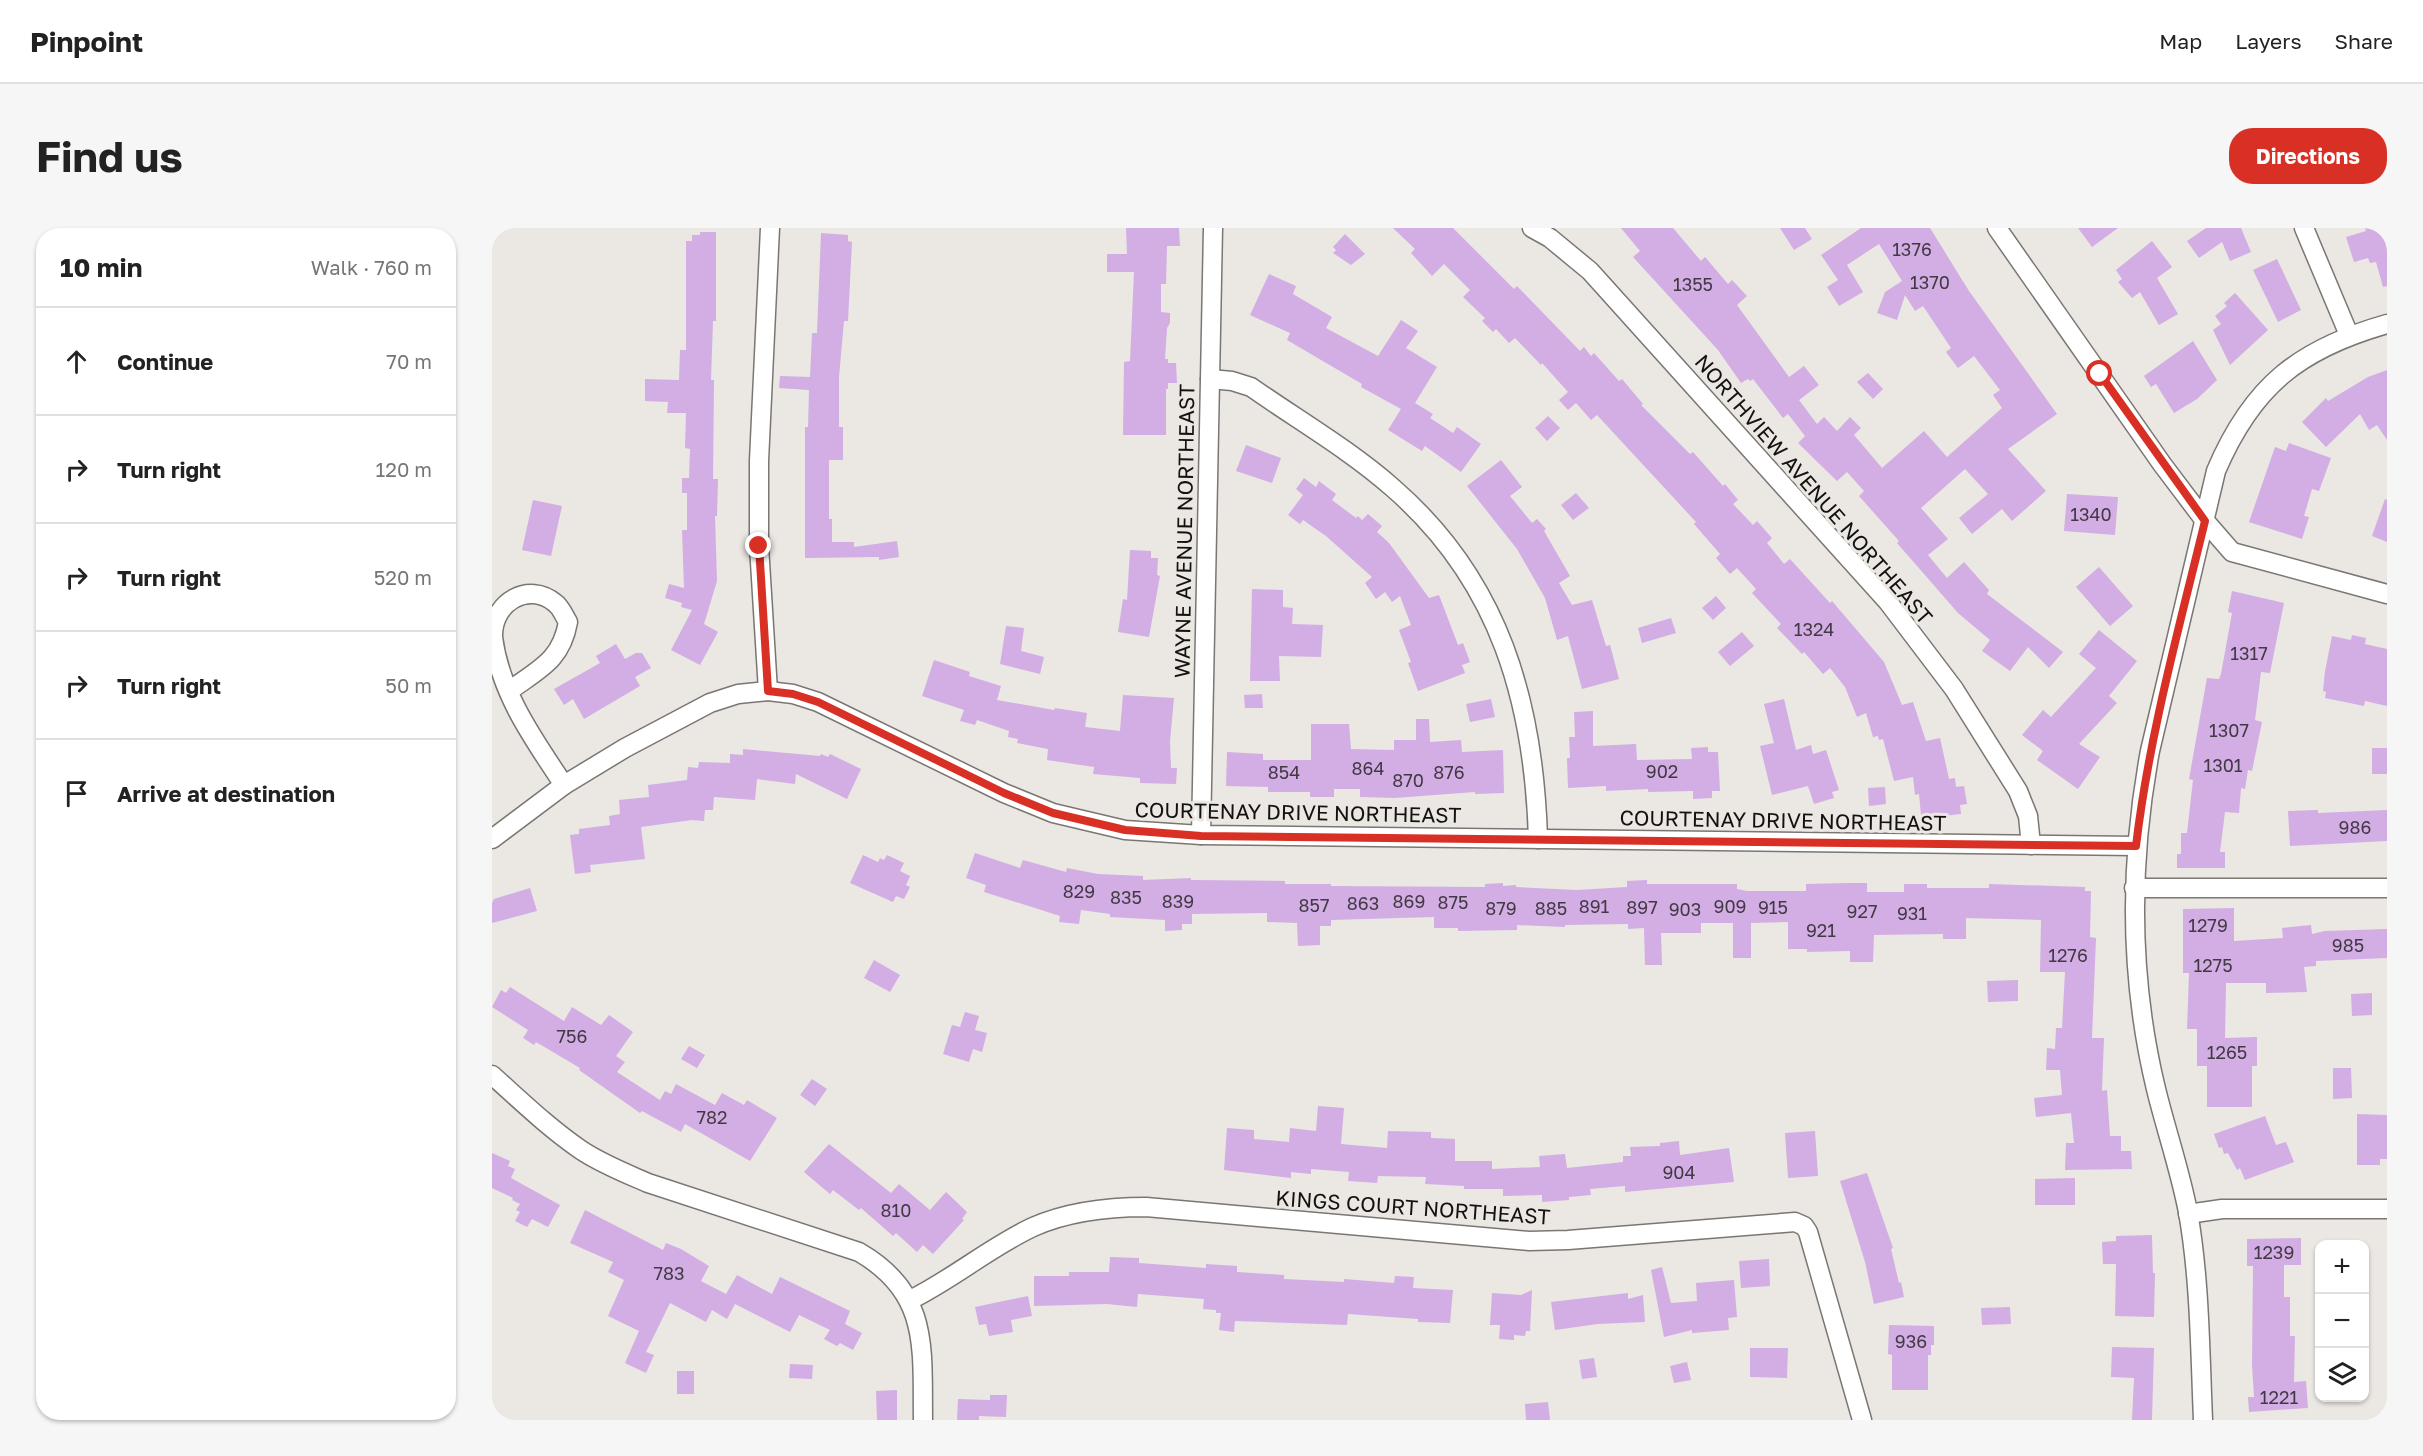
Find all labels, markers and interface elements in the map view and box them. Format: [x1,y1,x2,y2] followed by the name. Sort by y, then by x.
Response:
[30,25,143,58] text: Pinpoint
[2159,28,2202,54] text: Map
[2235,28,2302,54] text: Layers
[2335,28,2393,54] text: Share
[2229,128,2387,184] button: Directions
[36,131,183,181] text: Find us
[1892,238,1932,260] house number: 1376
[60,252,142,283] text: 10 min
[311,255,432,279] text: Walk · 760 m
[1910,271,1950,293] house number: 1370
[1673,273,1713,295] house number: 1355
[60,345,93,378] icon: ahead
[117,348,213,375] text: Continue
[386,349,432,373] text: 70 m
[1690,349,1938,629] street label: NORTHVIEW AVENUE NORTHEAST
[2086,360,2112,386] route start
[1168,384,1200,678] street label: WAYNE AVENUE NORTHEAST
[60,453,93,486] icon: right
[117,456,221,483] text: Turn right
[376,457,432,481] text: 120 m
[2070,503,2112,525] house number: 1340
[745,532,771,558] route end
[60,561,93,594] icon: right
[117,564,221,591] text: Turn right
[374,565,432,589] text: 520 m
[1794,618,1834,640] house number: 1324
[2230,642,2268,664] house number: 1317
[60,669,93,702] icon: right
[117,672,221,699] text: Turn right
[385,673,432,697] text: 50 m
[2209,719,2249,741] house number: 1307
[2203,754,2243,776] house number: 1301
[1352,757,1384,779] house number: 864
[1646,760,1678,782] house number: 902
[1268,761,1300,783] house number: 854
[1433,761,1465,783] house number: 876
[1392,769,1424,791] house number: 870
[60,777,93,810] icon: arrive
[117,780,335,807] text: Arrive at destination
[1134,796,1462,828] street label: COURTENAY DRIVE NORTHEAST
[1619,804,1947,836] street label: COURTENAY DRIVE NORTHEAST
[2339,816,2371,838] house number: 986
[1063,880,1095,902] house number: 829
[1110,886,1142,908] house number: 835
[1162,890,1194,912] house number: 839
[1393,890,1425,912] house number: 869
[1438,891,1468,913] house number: 875
[1347,892,1379,914] house number: 863
[1299,894,1329,916] house number: 857
[1579,895,1610,917] house number: 891
[1714,895,1746,917] house number: 909
[1626,896,1658,918] house number: 897
[1758,896,1788,918] house number: 915
[1485,897,1517,919] house number: 879
[1535,897,1567,919] house number: 885
[1669,898,1701,920] house number: 903
[1847,900,1877,922] house number: 927
[1897,902,1927,924] house number: 931
[2188,914,2228,936] house number: 1279
[1806,919,1836,941] house number: 921
[2332,934,2364,956] house number: 985
[2048,944,2088,966] house number: 1276
[2193,954,2233,976] house number: 1275
[557,1025,587,1047] house number: 756
[2207,1041,2247,1063] house number: 1265
[697,1106,727,1128] house number: 782
[1662,1161,1696,1183] house number: 904
[1275,1184,1551,1230] street label: KINGS COURT NORTHEAST
[881,1199,911,1221] house number: 810
[2315,1240,2369,1402] map controls
[2315,1240,2369,1294] button: +
[2254,1241,2294,1263] house number: 1239
[653,1262,685,1284] house number: 783
[2315,1294,2369,1348] button: −
[1895,1330,1927,1352] house number: 936
[2315,1348,2369,1402] button: layers
[2260,1386,2298,1408] house number: 1221

